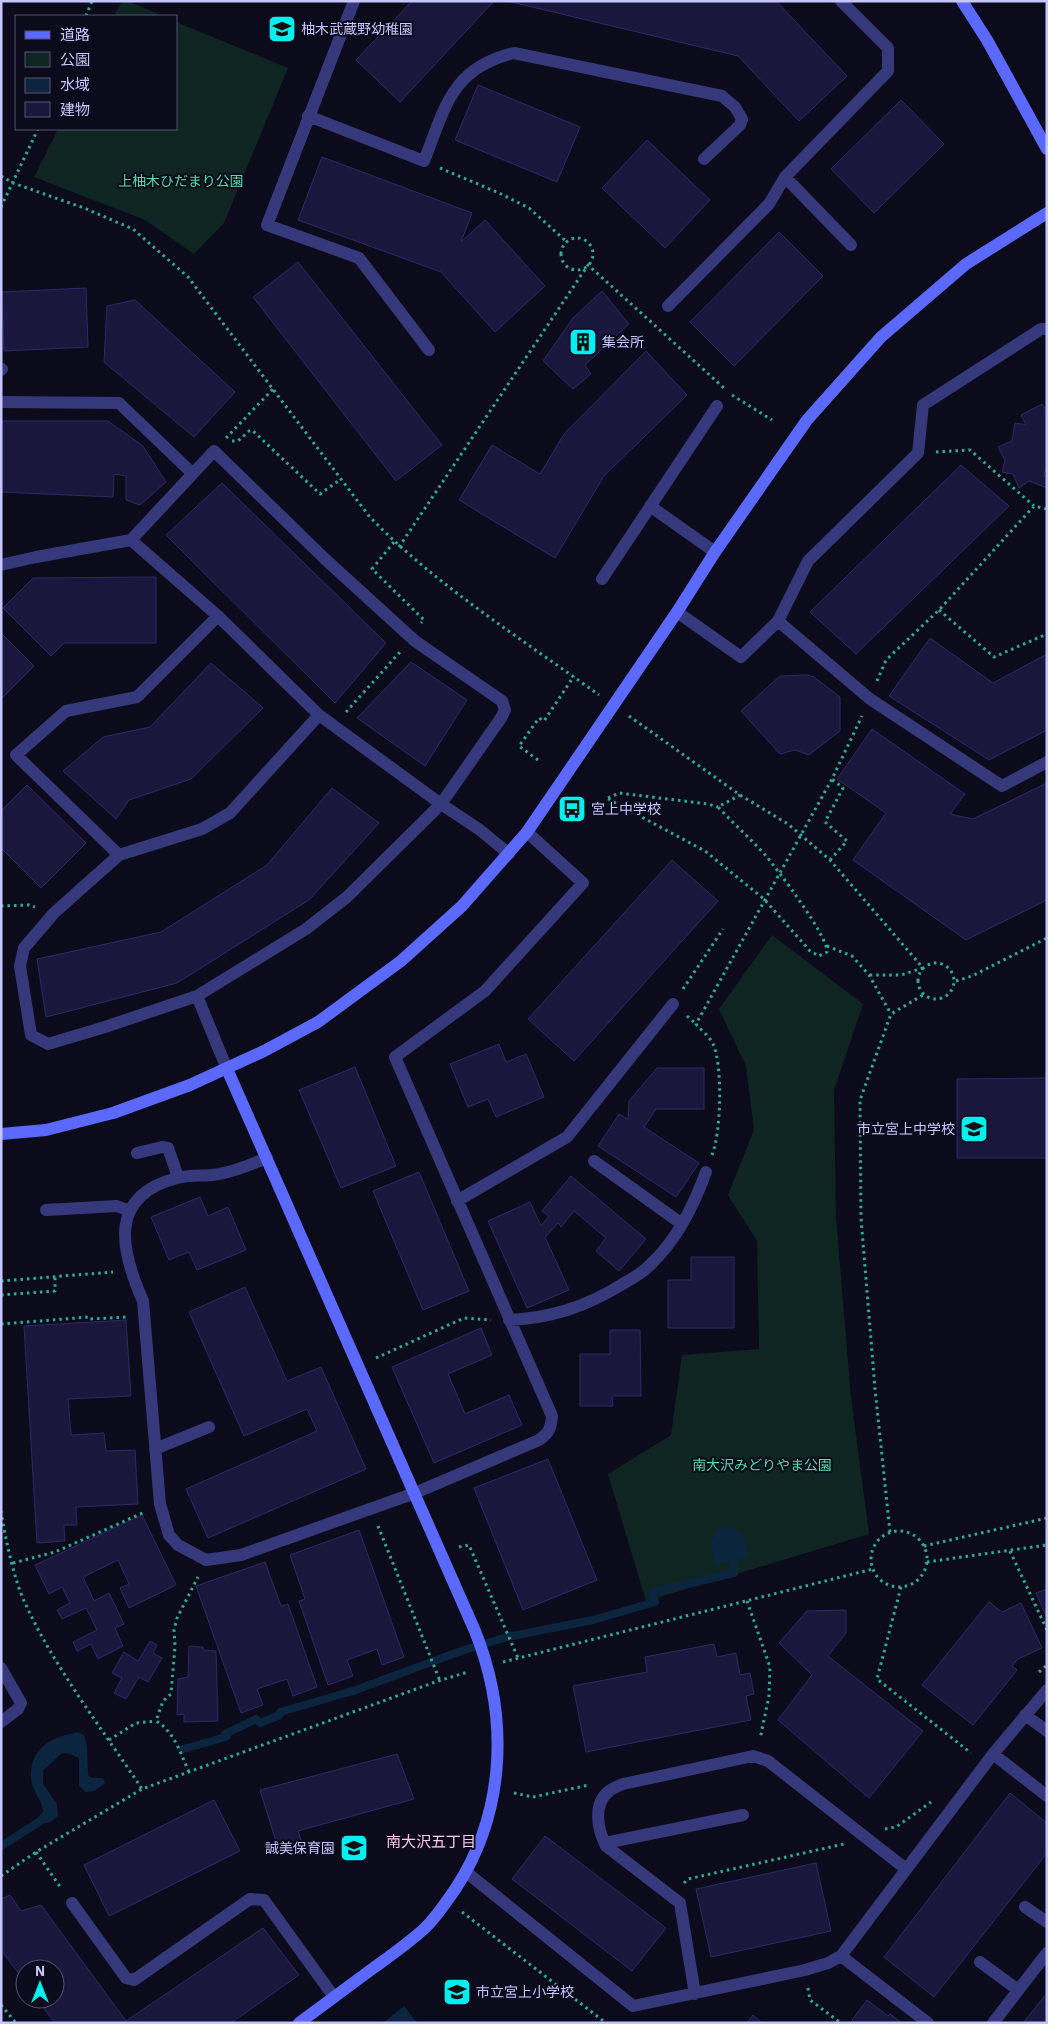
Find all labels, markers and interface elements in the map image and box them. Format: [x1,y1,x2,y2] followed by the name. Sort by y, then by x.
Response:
[267,14,297,44] school or university icon: 柚木武蔵野幼稚園
[15,15,178,130] legend
[301,20,413,38] place label: 柚木武蔵野幼稚園
[60,25,90,44] text: 道路
[60,50,90,69] text: 公園
[60,75,90,94] text: 水域
[60,100,90,119] text: 建物
[118,172,244,190] park label: 上柚木ひだまり公園
[568,327,598,357] building icon: 集会所
[602,333,644,351] place label: 集会所
[557,794,587,824] bus stop icon: 宮上中学校
[591,800,661,818] place label: 宮上中学校
[959,1114,989,1144] school or university icon: 市立宮上中学校
[857,1120,955,1138] place label: 市立宮上中学校
[692,1456,832,1474] park label: 南大沢みどりやま公園
[386,1832,476,1851] district label: 南大沢五丁目
[339,1833,369,1863] school or university icon: 誠美保育園
[265,1839,335,1857] place label: 誠美保育園
[15,1959,65,2009] north arrow
[35,1962,45,1980] text: N
[442,1977,472,2007] school or university icon: 市立宮上小学校
[476,1983,574,2001] place label: 市立宮上小学校

